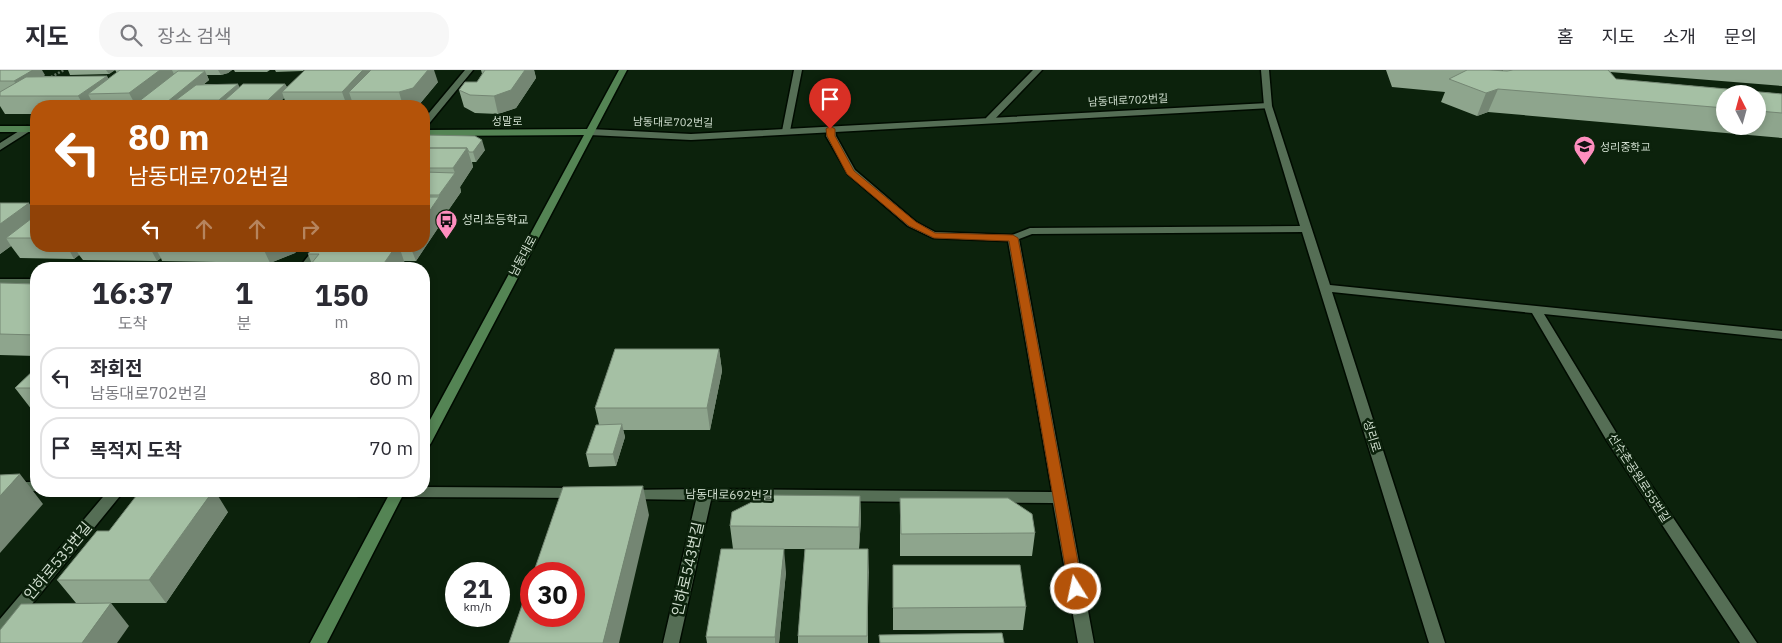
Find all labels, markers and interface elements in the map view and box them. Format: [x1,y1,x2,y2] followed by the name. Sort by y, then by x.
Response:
[99,12,449,57] search box
[25,20,69,52] text: 지도
[117,21,145,49] icon: search
[157,24,232,48] text: 장소 검색
[1557,25,1574,48] text: 홈
[1602,25,1635,48] text: 지도
[1663,25,1696,48] text: 소개
[1724,25,1757,48] text: 문의
[809,78,851,129] pin
[816,85,844,113] icon: arrive
[1716,85,1766,135] north arrow
[1716,85,1766,135] map controls
[1087,91,1169,109] street label: 남동대로702번길
[128,114,210,160] text: 80 m
[492,114,522,128] street label: 성말로
[633,114,713,130] street label: 남동대로702번길
[45,120,110,185] icon: left
[1572,135,1596,166] school or university icon: 성리중학교
[1600,140,1651,154] place label: 성리중학교
[128,161,289,190] text: 남동대로702번길
[434,208,458,239] bus stop icon: 성리초등학교
[462,212,528,227] place label: 성리초등학교
[137,215,165,243] icon: left
[190,215,218,243] icon: ahead
[243,215,271,243] icon: ahead
[296,215,324,243] icon: right
[506,233,540,279] street label: 남동대로
[92,273,173,312] text: 16:37
[235,273,253,312] text: 1
[314,275,368,314] text: 150
[334,312,348,332] text: m
[118,313,147,333] text: 도착
[237,313,251,333] text: 분
[90,356,142,380] text: 좌회전
[47,364,75,392] icon: left
[369,366,413,390] text: 80 m
[90,383,207,403] text: 남동대로702번길
[1360,418,1384,454] street label: 성리로
[1605,431,1674,525] street label: 선수촌공원로55번길
[47,434,75,462] icon: arrive
[369,436,413,460] text: 70 m
[90,438,182,462] text: 목적지 도착
[685,486,773,503] street label: 남동대로692번길
[19,518,96,604] street label: 인하로535번길
[667,520,708,618] street label: 인하로543번길
[520,562,585,627] speed limit sign: 30
[1049,562,1101,614] position arrow
[462,572,493,605] text: 21
[463,599,492,614] text: km/h

